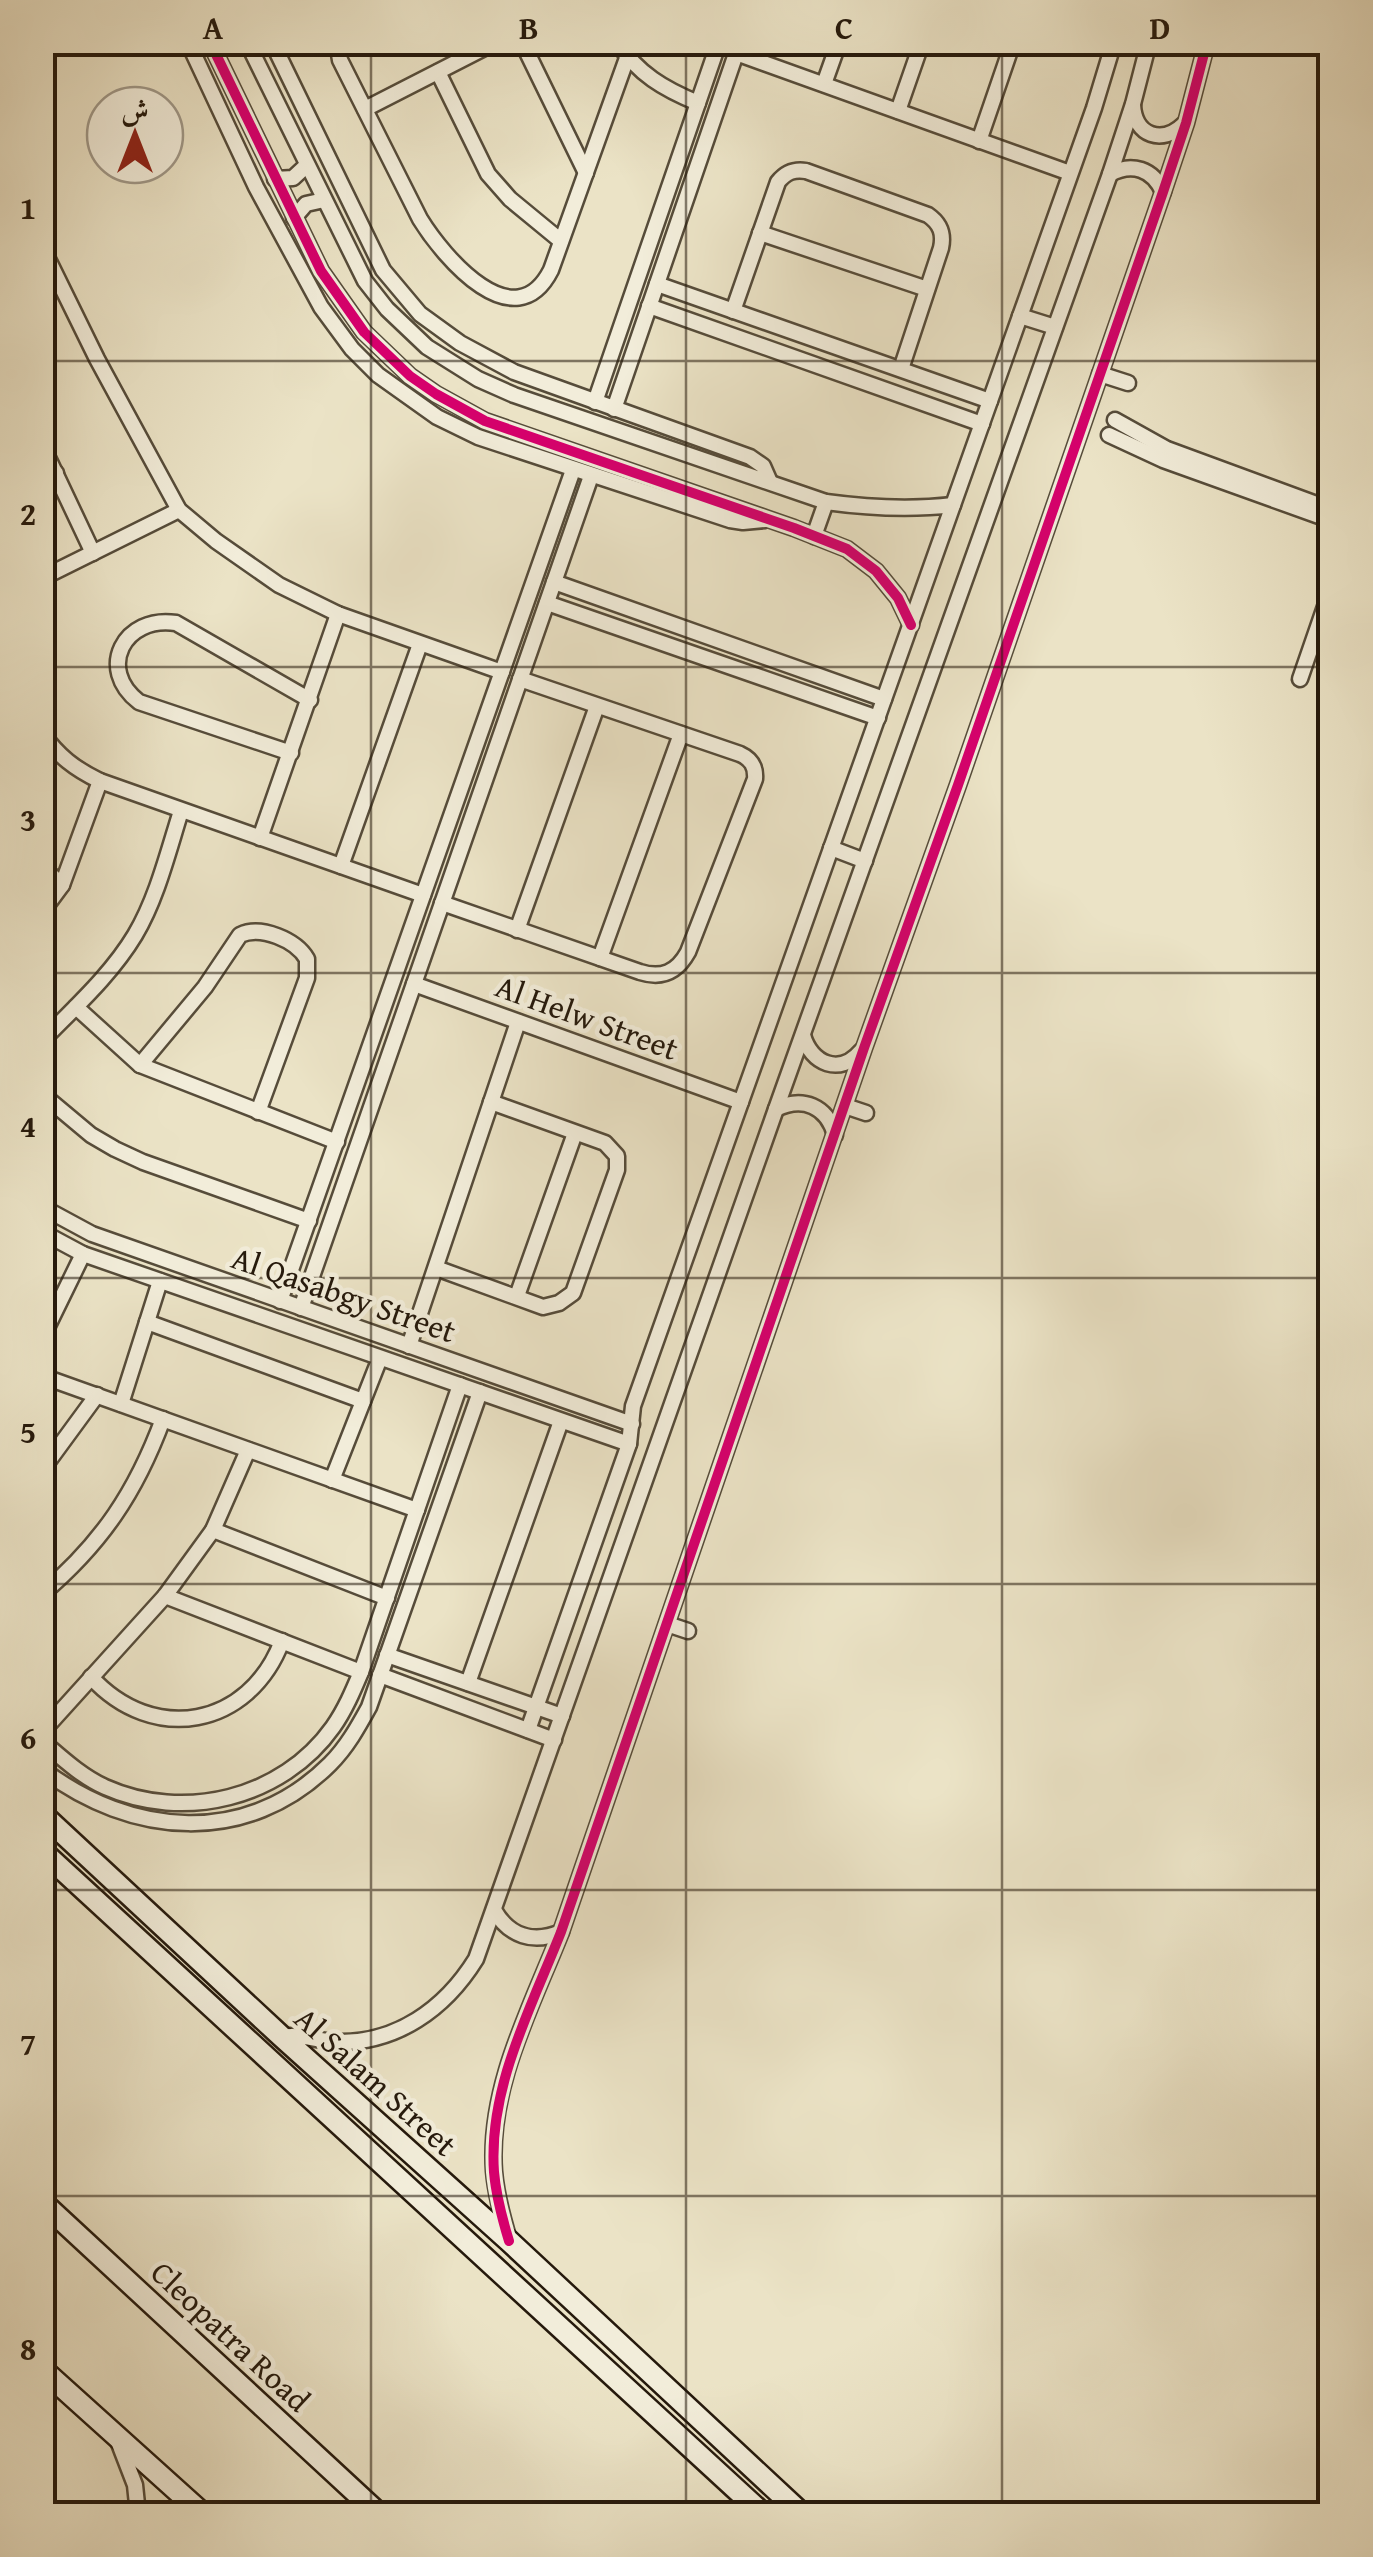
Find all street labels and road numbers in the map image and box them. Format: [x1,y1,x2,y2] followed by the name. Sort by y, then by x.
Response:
[489,962,685,1072] street label: Al Helw Street
[226,1234,462,1354] street label: Al Qasabgy Street
[284,1995,468,2167] street label: Al Salam Street
[141,2249,321,2423] street label: Cleopatra Road

